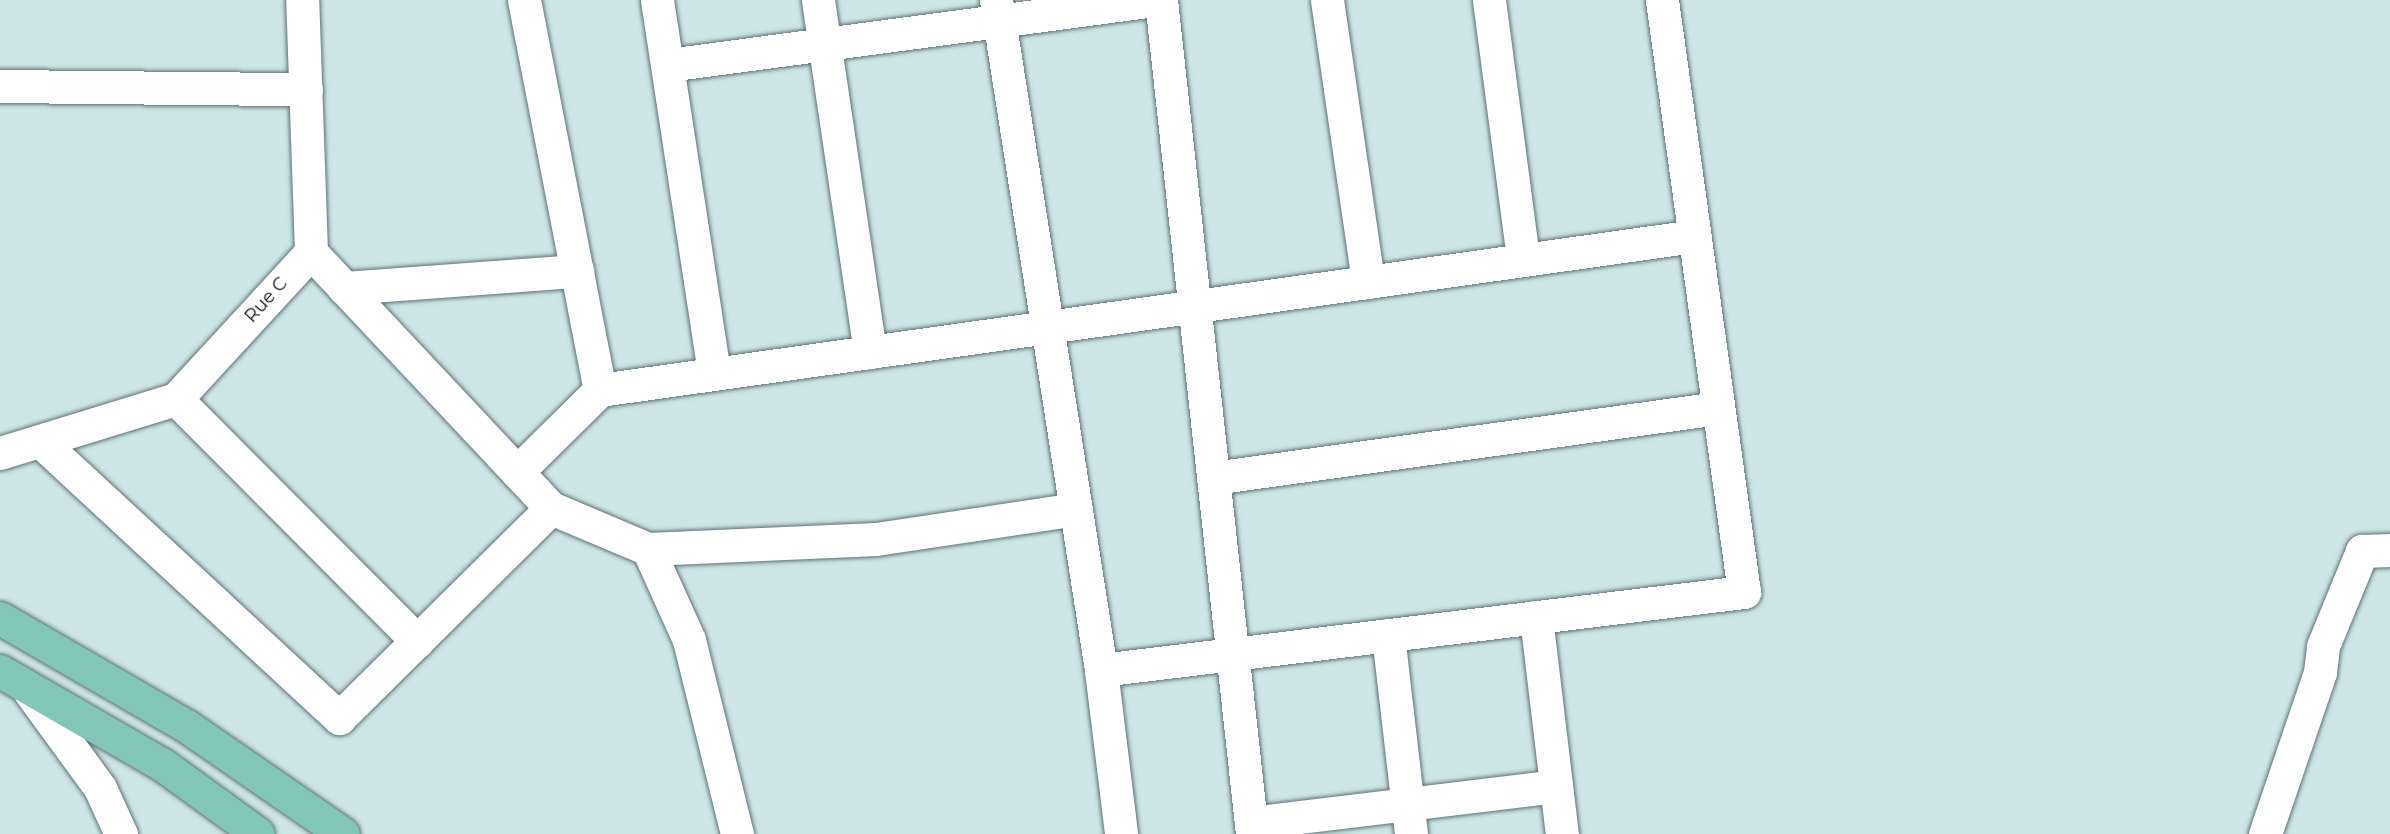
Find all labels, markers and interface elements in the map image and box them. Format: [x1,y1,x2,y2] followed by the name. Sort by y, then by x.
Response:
[240,273,292,327] street label: Rue C

